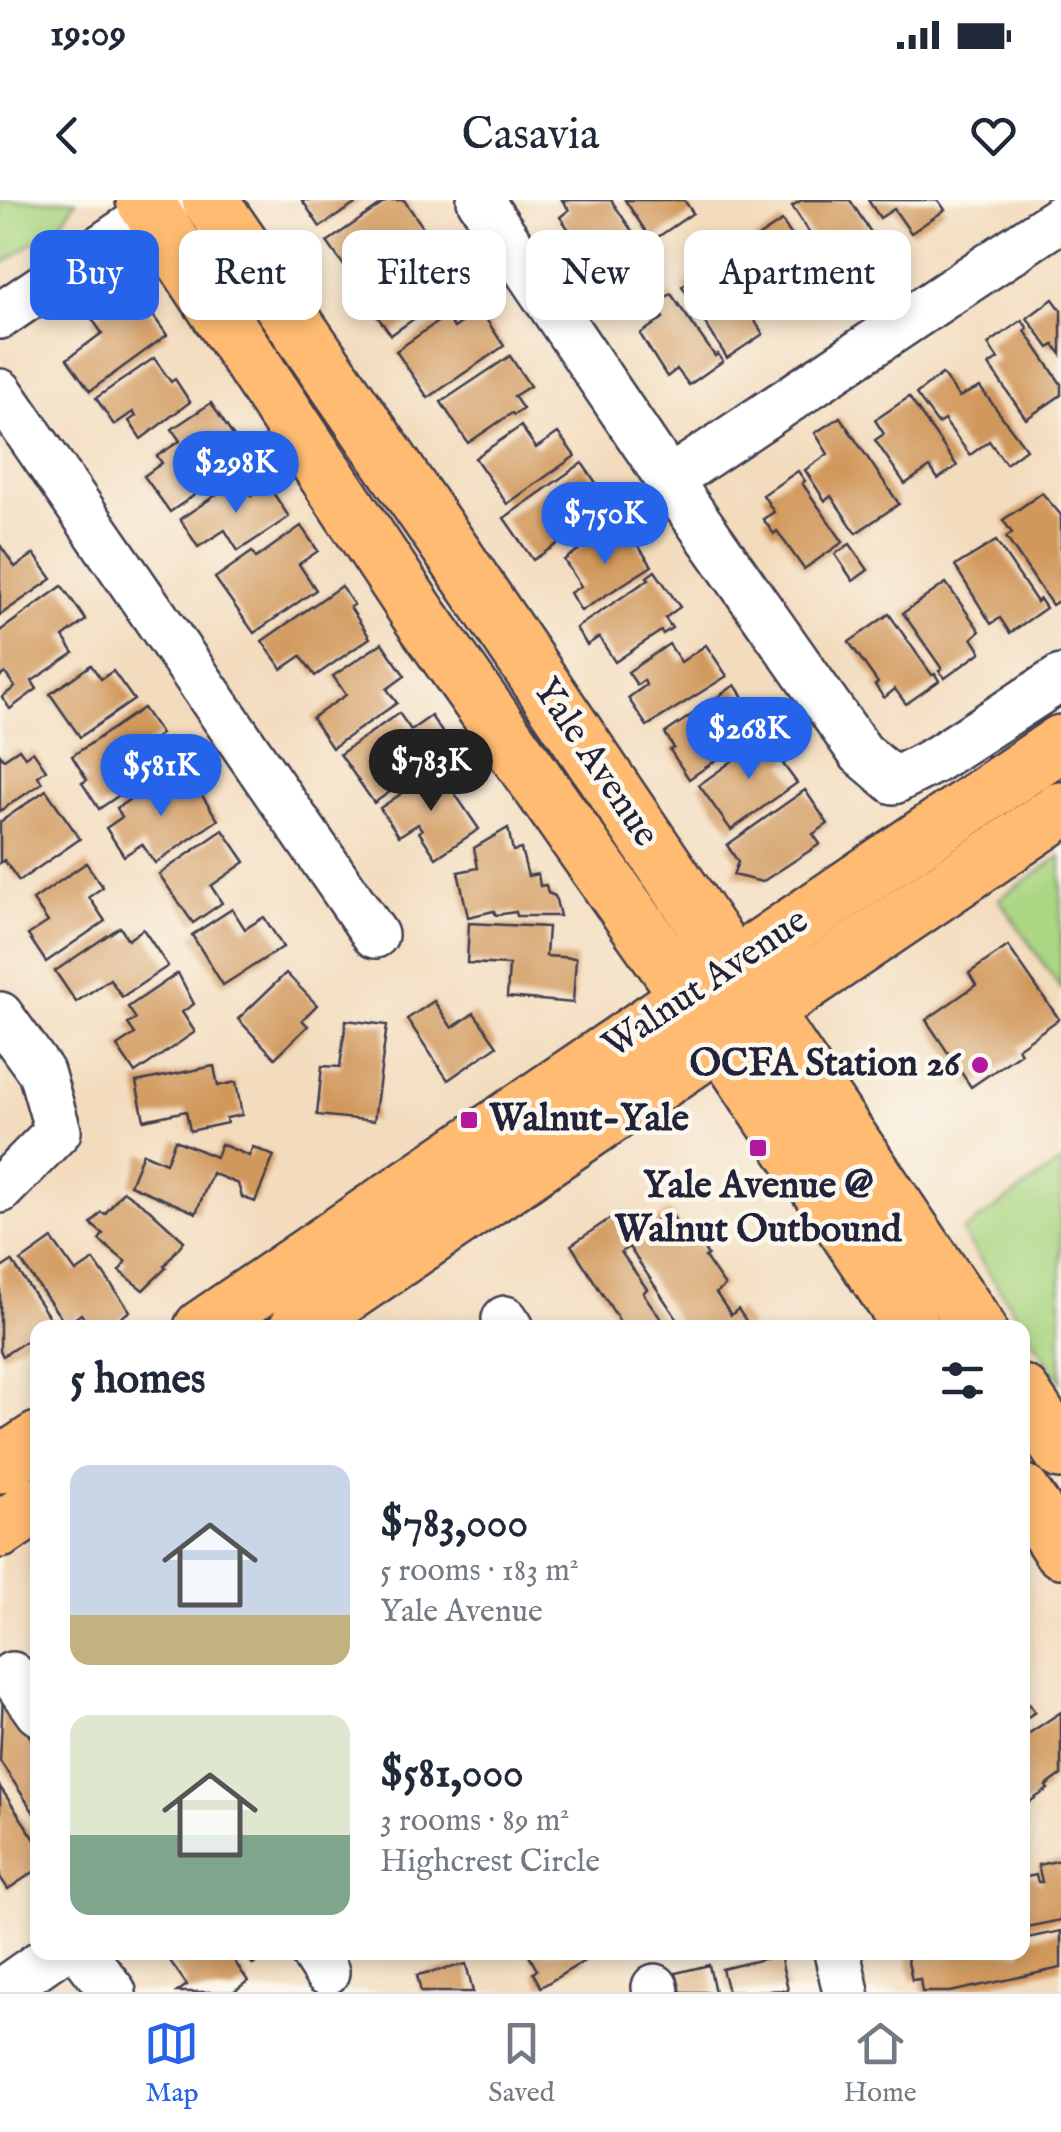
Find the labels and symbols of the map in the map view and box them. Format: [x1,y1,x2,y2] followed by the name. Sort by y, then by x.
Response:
[166,431,306,516] pin: $298K
[535,482,675,567] pin: $750K
[521,669,669,857] street label: Yale Avenue
[679,697,819,782] pin: $268K
[361,729,501,814] pin: $783K
[91,734,231,819] pin: $581K
[594,898,818,1070] street label: Walnut Avenue
[690,1041,962,1089] place label: OCFA Station 26
[969,1054,991,1076] marker: OCFA Station 26
[489,1096,690,1144] place label: Walnut-Yale
[458,1109,480,1131] marker: Walnut-Yale
[747,1137,769,1159] marker: Yale Avenue @ Walnut Outbound
[615,1163,902,1255] place label: Yale Avenue @ Walnut Outbound

